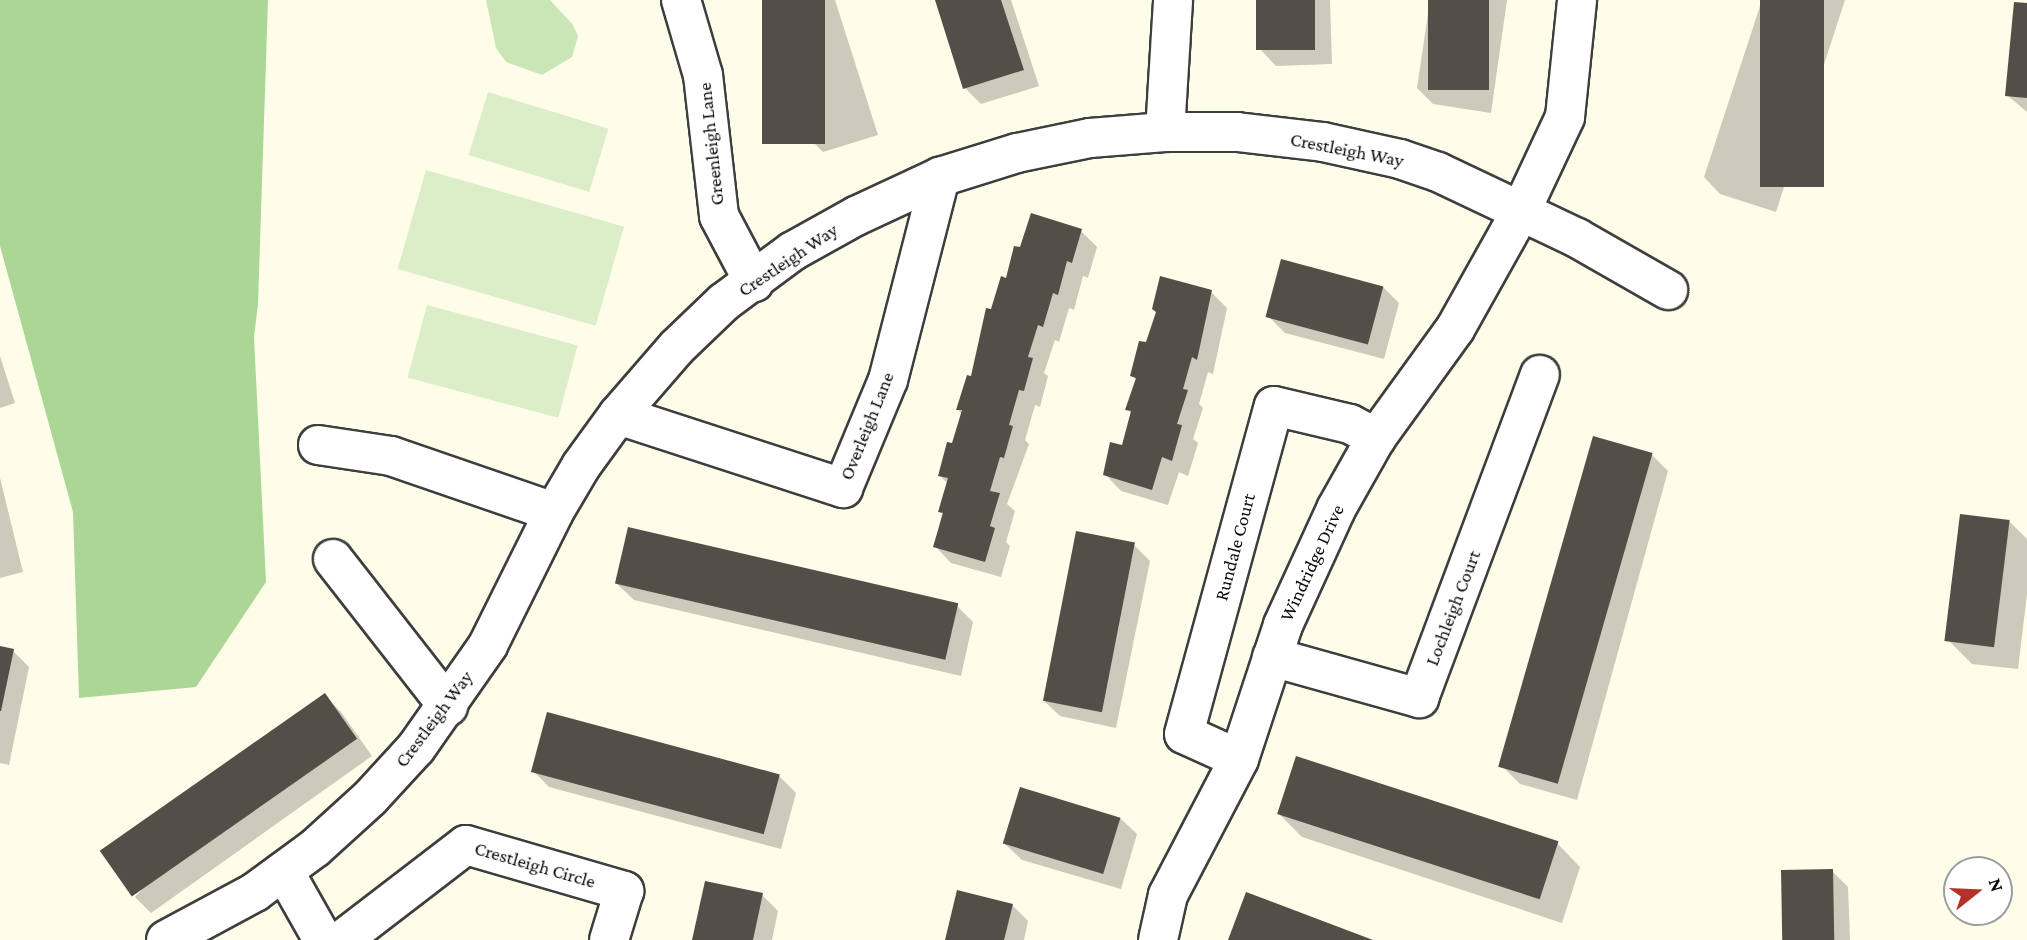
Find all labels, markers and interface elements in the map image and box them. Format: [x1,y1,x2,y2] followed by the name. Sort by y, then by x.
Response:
[693,81,729,207] street label: Greenleigh Lane
[1288,128,1406,172] street label: Crestleigh Way
[734,218,842,302] street label: Crestleigh Way
[835,369,899,483] street label: Overleigh Lane
[1210,491,1260,603] street label: Rundale Court
[1275,501,1349,625] street label: Windridge Drive
[1421,547,1485,669] street label: Lochleigh Court
[390,666,478,772] street label: Crestleigh Way
[472,837,598,893] street label: Crestleigh Circle
[1943,856,2013,926] north arrow
[1985,876,2009,894] text: N

